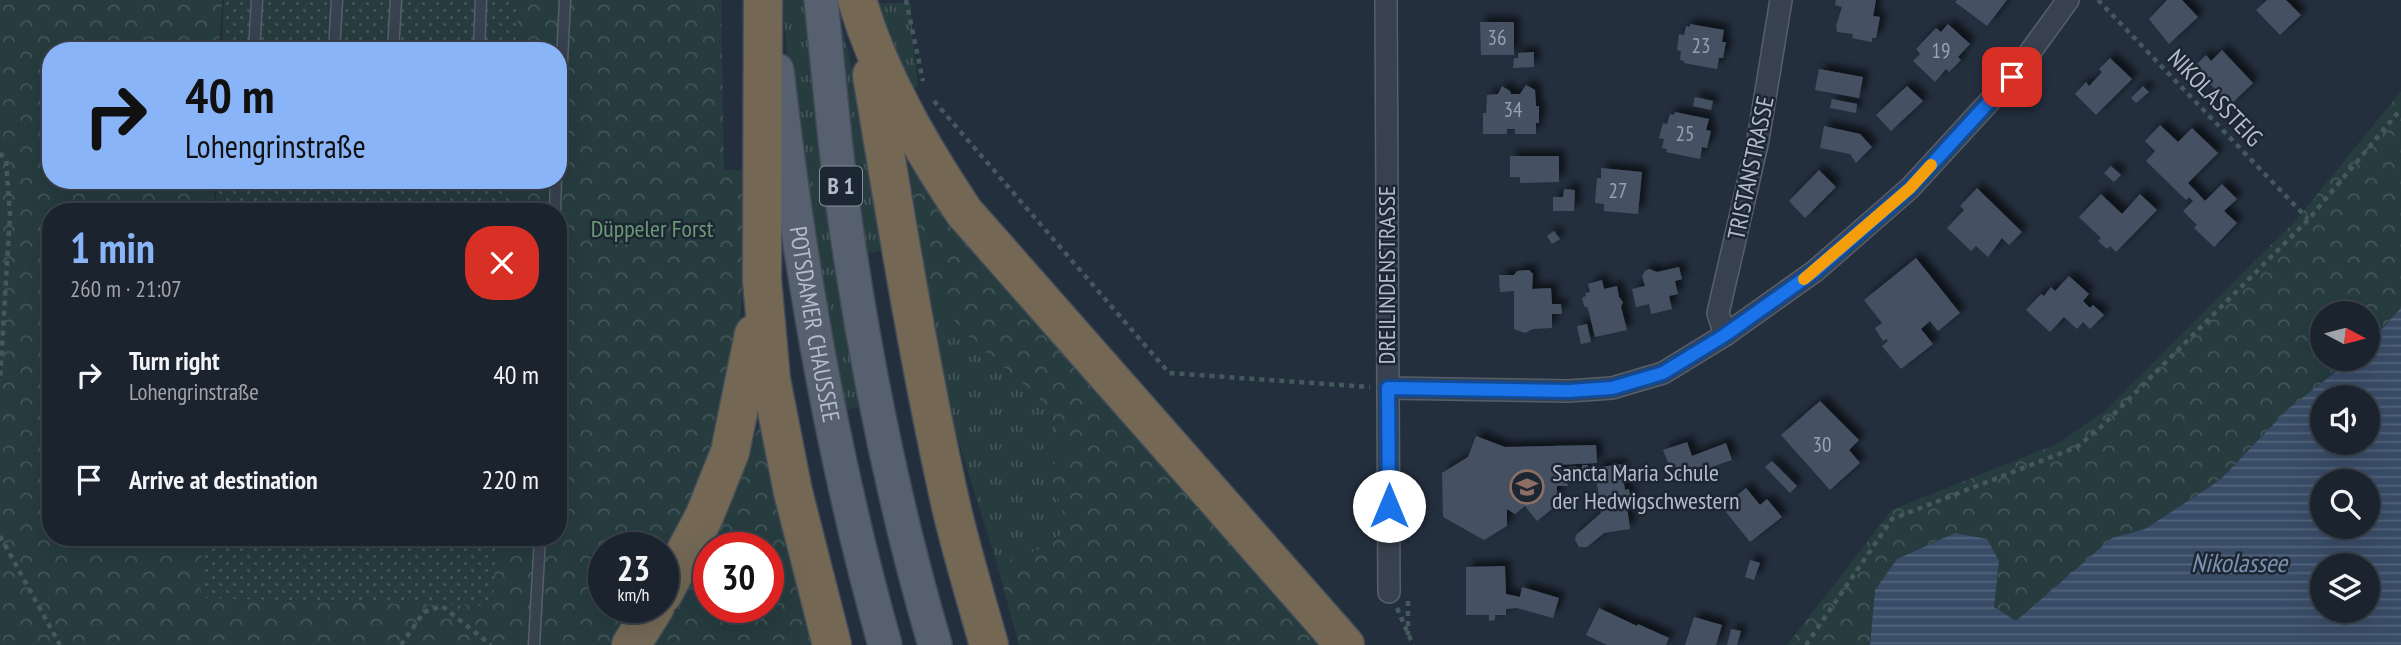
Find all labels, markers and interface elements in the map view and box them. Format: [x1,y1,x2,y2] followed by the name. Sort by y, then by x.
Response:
[1488,24,1506,51] house number: 36
[1692,32,1710,59] house number: 23
[1932,37,1950,64] house number: 19
[2161,42,2269,153] street label: NIKOLASSTEIG
[1982,47,2042,107] pin
[1993,58,2031,96] icon: arrive
[185,63,274,127] text: 40 m
[70,70,161,161] icon: right
[1720,93,1781,243] street label: TRISTANSTRASSE
[1504,96,1523,123] house number: 34
[1676,120,1694,147] house number: 25
[185,125,366,167] text: Lohengrinstraße
[820,167,862,206] road number: B 1
[1609,177,1627,204] house number: 27
[1371,186,1402,364] street label: DREILINDENSTRASSE
[591,213,714,244] park label: Düppeler Forst
[70,220,155,275] text: 1 min
[783,224,847,425] street label: POTSDAMER CHAUSSEE
[465,226,539,300] button: close
[70,274,182,303] text: 260 m · 21:07
[2310,301,2380,371] north arrow
[2310,301,2380,623] map controls
[129,344,220,377] text: Turn right
[70,356,108,394] icon: right
[493,358,539,391] text: 40 m
[129,377,259,406] text: Lohengrinstraße
[2310,385,2380,455] button: sound
[1813,431,1831,458] house number: 30
[1552,457,1740,516] place label: Sancta Maria Schule der Hedwigschwestern
[70,461,108,499] icon: arrive
[129,463,318,496] text: Arrive at destination
[481,463,539,496] text: 220 m
[1508,468,1546,506] school or university icon: Sancta Maria Schule der Hedwigschwestern
[1352,469,1426,543] position arrow
[2310,469,2380,539] button: search
[693,532,784,623] speed limit sign: 30
[617,545,650,591] text: 23
[2191,546,2289,579] water label: Nikolassee
[2310,553,2380,623] button: layers
[618,583,649,606] text: km/h

